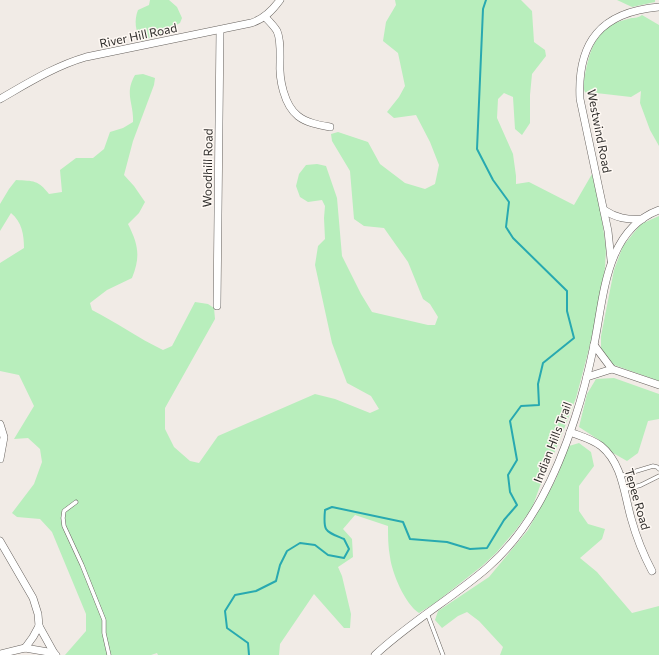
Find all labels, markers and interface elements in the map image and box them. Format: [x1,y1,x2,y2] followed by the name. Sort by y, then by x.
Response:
[98,20,178,50] street label: River Hill Road
[585,88,615,174] street label: Westwind Road
[199,128,215,208] street label: Woodhill Road
[530,400,574,484] street label: Indian Hills Trail
[623,467,653,531] street label: Tepee Road

